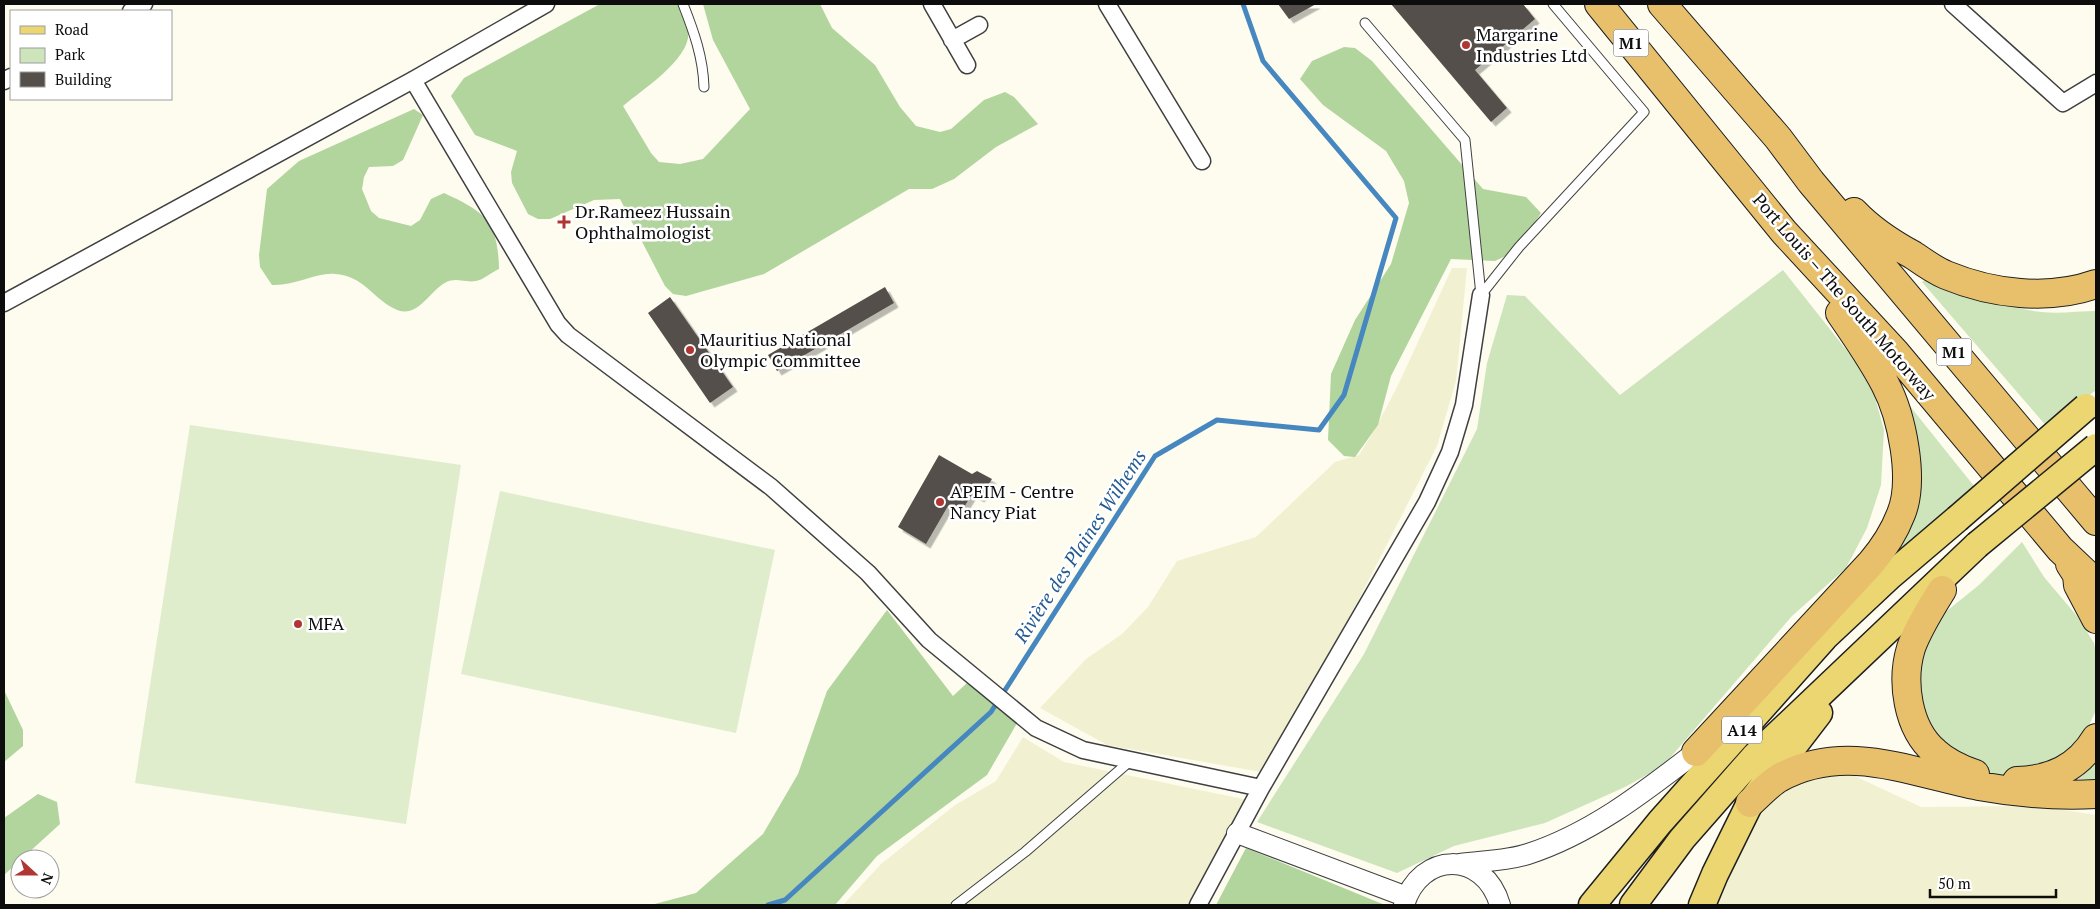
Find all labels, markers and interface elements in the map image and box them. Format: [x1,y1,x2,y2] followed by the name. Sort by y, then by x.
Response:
[10,10,172,100] legend
[55,19,88,39] text: Road
[1476,22,1588,67] place label: Margarine Industries Ltd
[1614,29,1648,56] road number: M1
[1460,39,1472,51] marker: Margarine Industries Ltd
[55,44,85,64] text: Park
[55,69,113,89] text: Building
[1748,188,1942,406] street label: Port Louis – The South Motorway
[575,199,731,244] place label: Dr.Rameez Hussain Ophthalmologist
[557,215,571,229] marker: Dr.Rameez Hussain Ophthalmologist
[700,327,861,372] place label: Mauritius National Olympic Committee
[1936,338,1972,366] road number: M1
[684,344,696,356] marker: Mauritius National Olympic Committee
[1007,444,1151,648] water label: Rivière des Plaines Wilhems
[950,479,1074,524] place label: APEIM - Centre Nancy Piat
[934,496,946,508] marker: APEIM - Centre Nancy Piat
[308,611,345,635] place label: MFA
[292,618,304,630] marker: MFA
[1722,716,1762,744] road number: A14
[10,849,60,899] north arrow
[1930,866,2056,898] scale bar
[37,870,58,888] text: N
[1938,873,1971,893] text: 50 m

